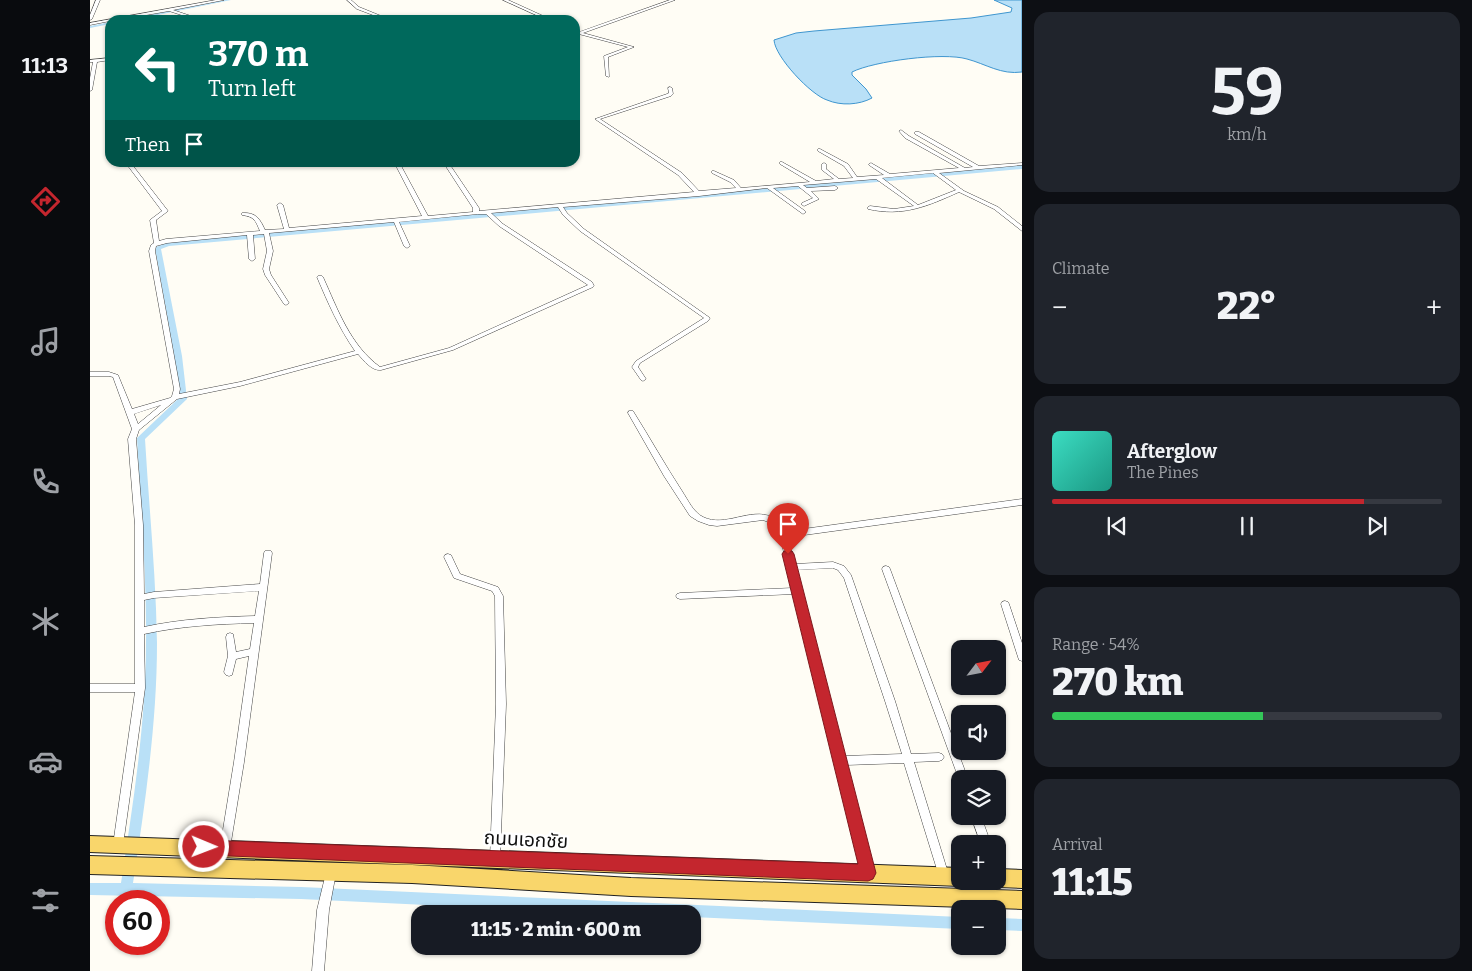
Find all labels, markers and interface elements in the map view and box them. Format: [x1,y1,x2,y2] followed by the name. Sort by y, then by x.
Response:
[208,33,308,75] text: 370 m
[125,35,190,100] icon: left
[22,52,68,79] text: 11:13
[1210,53,1284,131] text: 59
[208,75,296,102] text: Turn left
[1227,125,1267,144] text: km/h
[180,130,208,158] icon: arrive
[125,133,170,156] text: Then
[28,184,63,219] icon: directions
[1052,259,1110,278] text: Climate
[1217,283,1277,329] text: 22°
[1052,291,1067,324] text: −
[1426,291,1442,324] text: +
[28,324,63,359] icon: music
[1127,440,1217,463] text: Afterglow
[1127,463,1199,482] text: The Pines
[28,464,63,499] icon: phone
[767,503,809,554] pin
[774,510,802,538] icon: arrive
[1103,512,1131,540] icon: previous
[1233,512,1261,540] icon: pause
[1363,512,1391,540] icon: next
[28,604,63,639] icon: climate
[1052,635,1140,654] text: Range · 54%
[951,640,1006,695] north arrow
[951,640,1006,955] map controls
[1052,659,1183,705] text: 270 km
[951,705,1006,760] button: sound
[28,744,63,779] icon: car
[951,770,1006,825] button: layers
[177,820,229,872] position arrow
[483,826,569,853] street label: ถนนเอกชัย
[951,835,1006,890] button: +
[1052,835,1103,854] text: Arrival
[1052,859,1133,905] text: 11:15
[28,883,63,918] icon: filters
[105,890,170,955] speed limit sign: 60
[951,900,1006,955] button: −
[471,918,641,941] text: 11:15 · 2 min · 600 m

